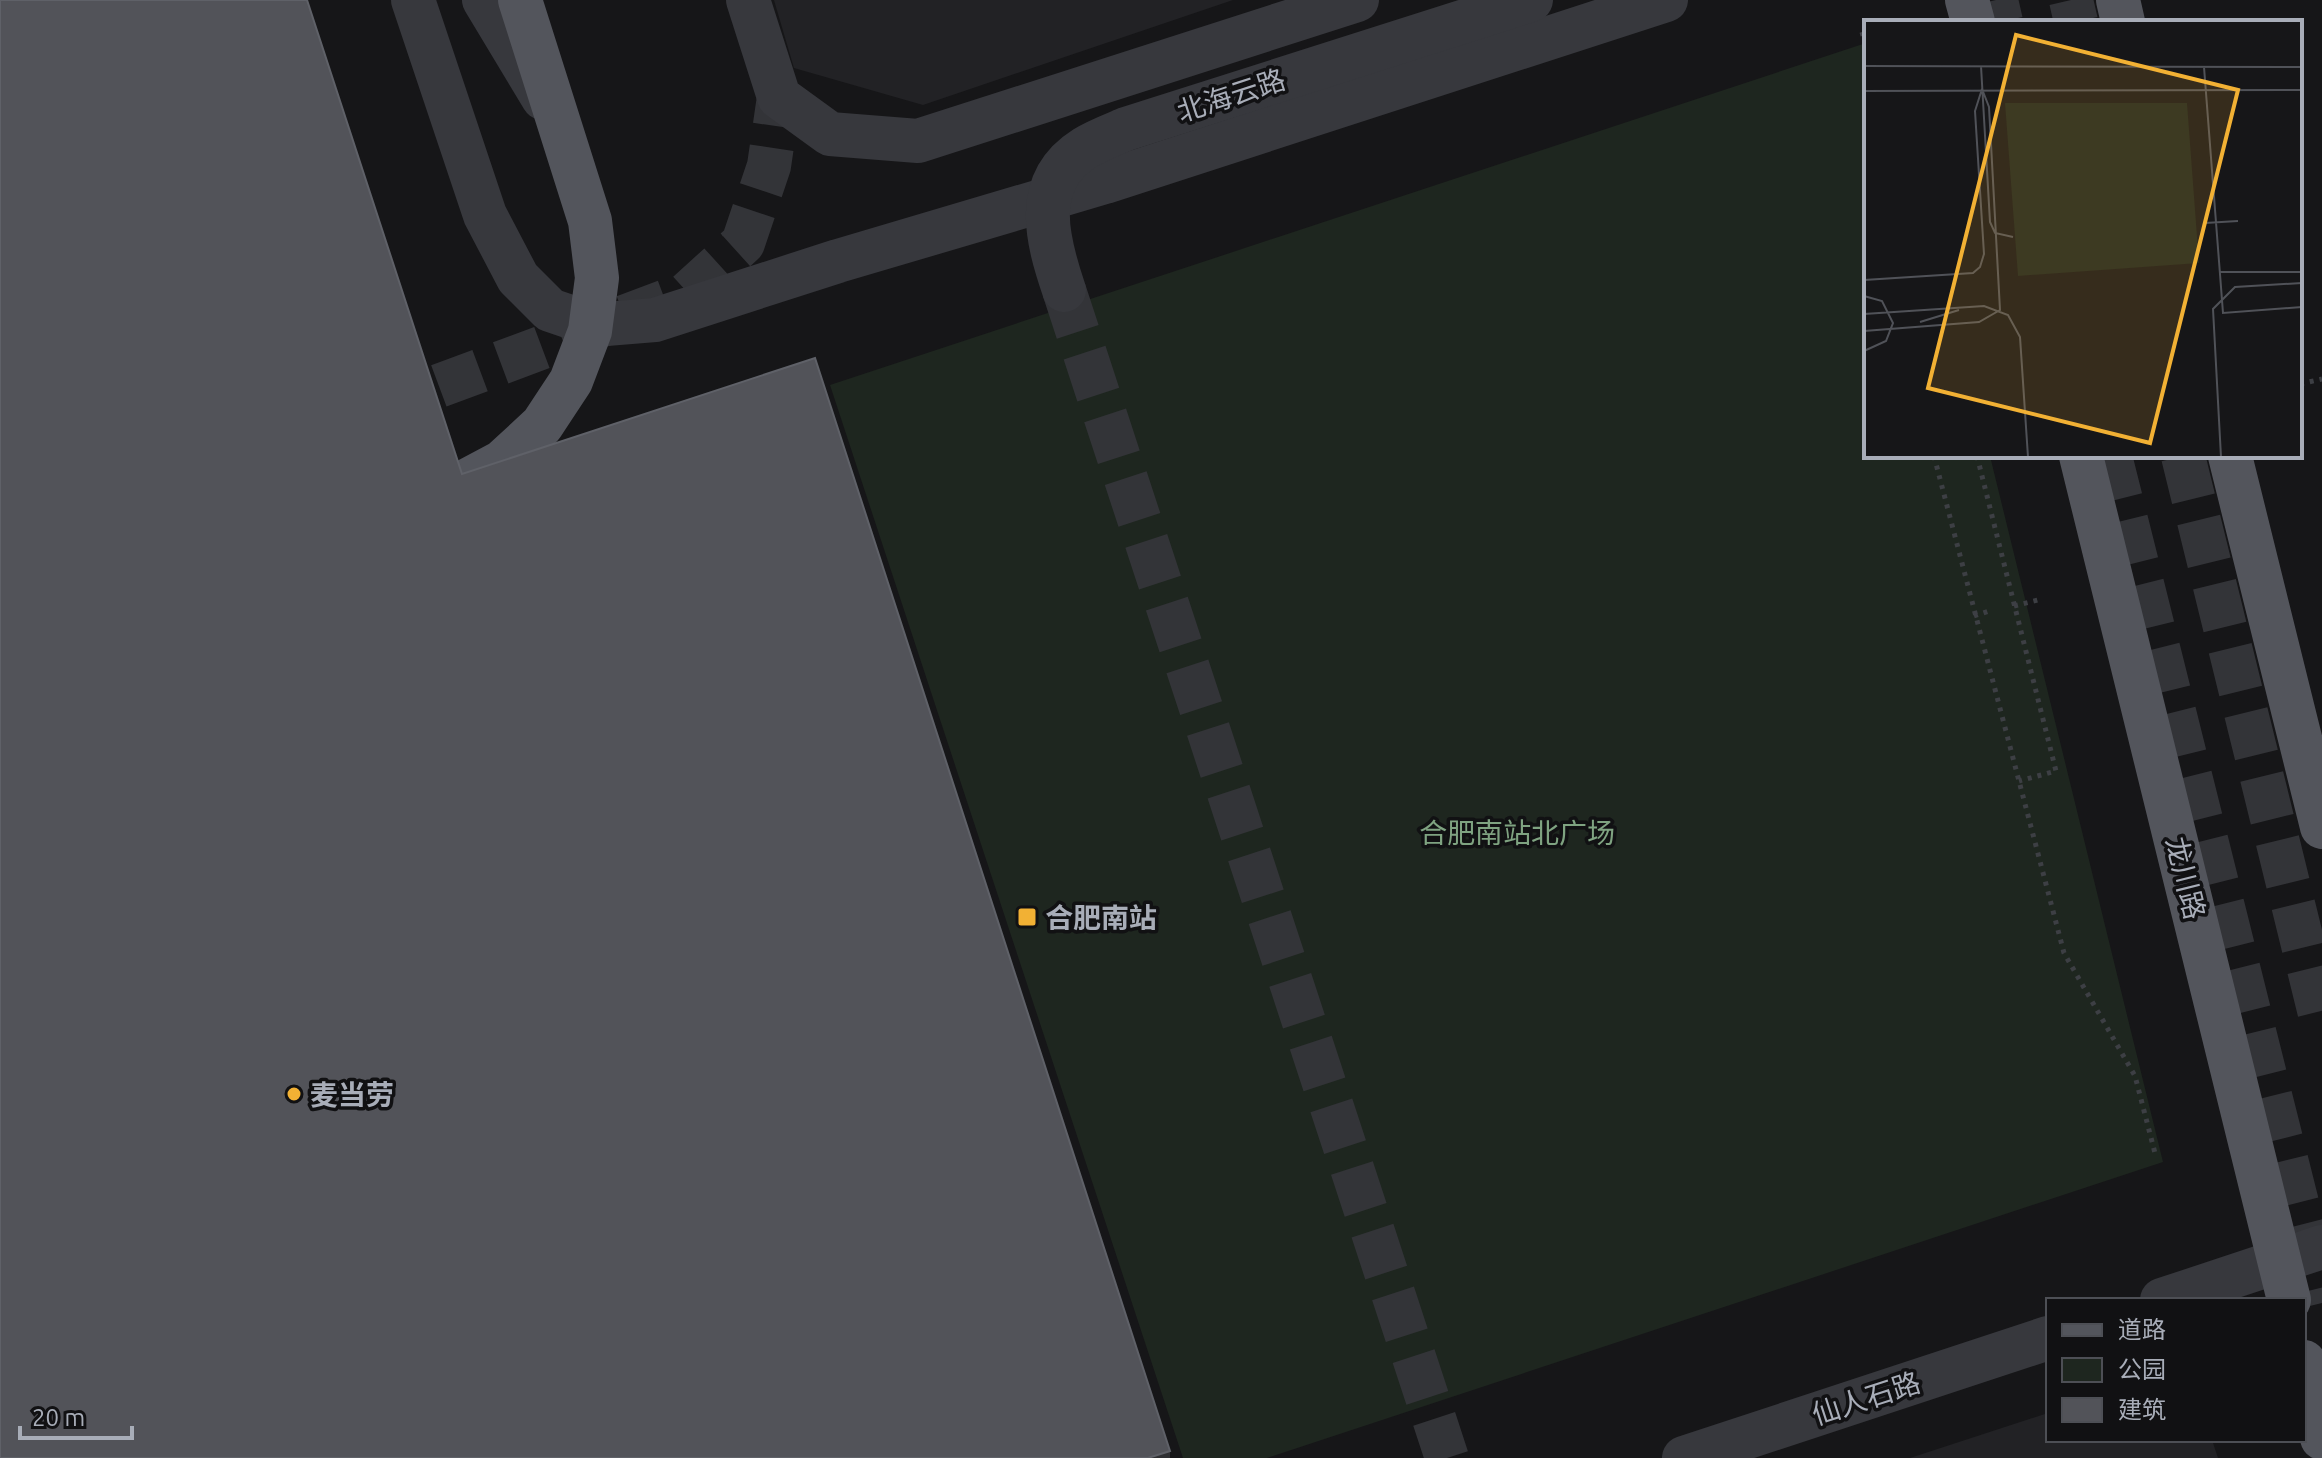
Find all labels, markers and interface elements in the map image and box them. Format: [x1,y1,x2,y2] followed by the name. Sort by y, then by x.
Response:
[1864,20,2302,458] inset map
[1173,63,1289,127] street label: 北海云路
[1419,817,1615,848] park label: 合肥南站北广场
[2161,833,2211,923] street label: 龙川路
[1045,902,1157,933] place label: 合肥南站
[1016,906,1038,928] marker: 合肥南站
[310,1079,394,1110] place label: 麦当劳
[285,1085,303,1103] marker: 麦当劳
[2046,1298,2306,1442] legend
[2118,1316,2166,1343] text: 道路
[2118,1356,2166,1383] text: 公园
[1808,1366,1924,1430] street label: 仙人石路
[20,1390,132,1440] scale bar
[2118,1396,2166,1423] text: 建筑
[32,1404,85,1431] text: 20 m

